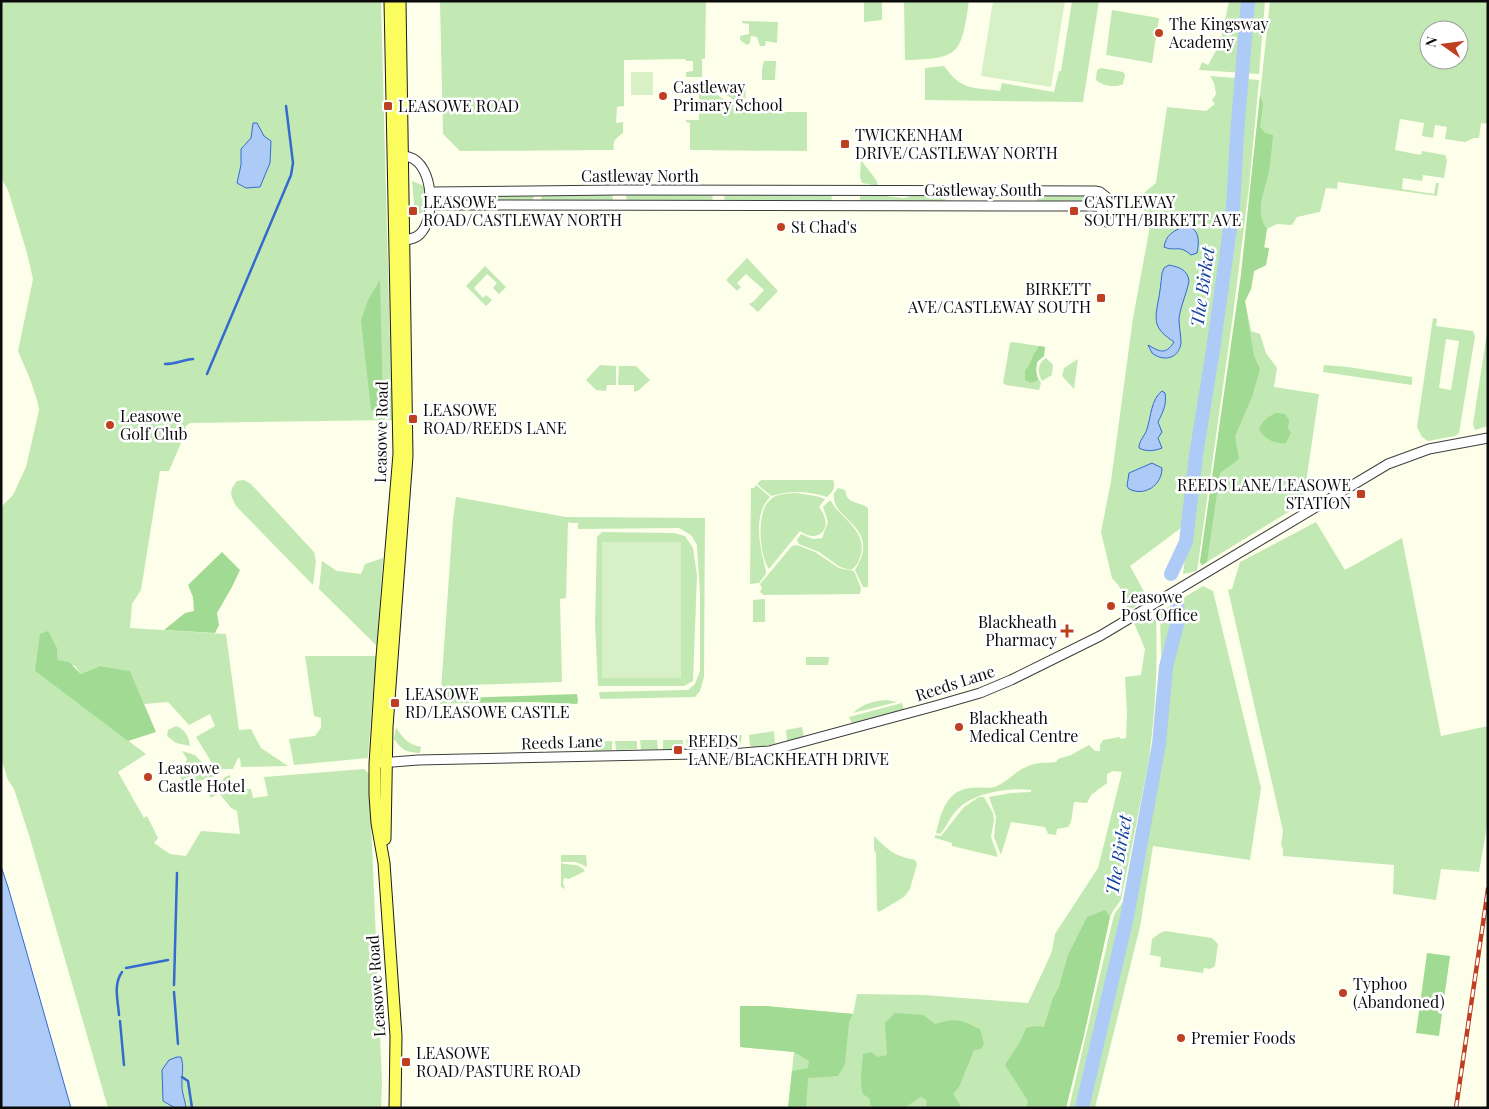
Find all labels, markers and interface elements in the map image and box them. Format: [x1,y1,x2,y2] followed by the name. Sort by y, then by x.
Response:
[1168,13,1269,52] place label: The Kingsway Academy
[1419,20,1469,70] north arrow
[1153,27,1165,39] marker: The Kingsway Academy
[1420,35,1441,49] text: N
[673,76,783,115] place label: Castleway Primary School
[657,90,669,102] marker: Castleway Primary School
[398,95,519,116] place label: LEASOWE ROAD
[382,100,394,112] marker: LEASOWE ROAD
[855,124,1058,163] place label: TWICKENHAM DRIVE/CASTLEWAY NORTH
[839,138,851,150] marker: TWICKENHAM DRIVE/CASTLEWAY NORTH
[581,165,700,186] street label: Castleway North
[924,179,1042,200] street label: Castleway South
[423,191,622,230] place label: LEASOWE ROAD/CASTLEWAY NORTH
[1084,191,1241,230] place label: CASTLEWAY SOUTH/BIRKETT AVE
[407,205,419,217] marker: LEASOWE ROAD/CASTLEWAY NORTH
[1068,205,1080,217] marker: CASTLEWAY SOUTH/BIRKETT AVE
[791,216,857,237] place label: St Chad's
[775,221,787,233] marker: St Chad's
[1185,244,1220,328] water label: The Birket
[907,278,1091,317] place label: BIRKETT AVE/CASTLEWAY SOUTH
[1095,292,1107,304] marker: BIRKETT AVE/CASTLEWAY SOUTH
[369,381,392,483] street label: Leasowe Road
[423,399,567,438] place label: LEASOWE ROAD/REEDS LANE
[120,405,188,444] place label: Leasowe Golf Club
[407,413,419,425] marker: LEASOWE ROAD/REEDS LANE
[104,419,116,431] marker: Leasowe Golf Club
[1177,474,1351,513] place label: REEDS LANE/LEASOWE STATION
[1355,488,1367,500] marker: REEDS LANE/LEASOWE STATION
[1121,586,1198,625] place label: Leasowe Post Office
[1105,600,1117,612] marker: Leasowe Post Office
[978,611,1058,650] place label: Blackheath Pharmacy
[1061,625,1073,637] marker: Blackheath Pharmacy
[913,660,997,705] street label: Reeds Lane
[405,683,569,722] place label: LEASOWE RD/LEASOWE CASTLE
[389,697,401,709] marker: LEASOWE RD/LEASOWE CASTLE
[969,707,1078,746] place label: Blackheath Medical Centre
[953,721,965,733] marker: Blackheath Medical Centre
[521,730,603,753] street label: Reeds Lane
[688,730,889,769] place label: REEDS LANE/BLACKHEATH DRIVE
[672,744,684,756] marker: REEDS LANE/BLACKHEATH DRIVE
[158,757,246,796] place label: Leasowe Castle Hotel
[142,771,154,783] marker: Leasowe Castle Hotel
[1099,812,1137,897] water label: The Birket
[361,934,390,1038] street label: Leasowe Road
[1353,973,1445,1012] place label: Typhoo (Abandoned)
[1337,987,1349,999] marker: Typhoo (Abandoned)
[1191,1027,1296,1048] place label: Premier Foods
[1175,1032,1187,1044] marker: Premier Foods
[416,1042,581,1081] place label: LEASOWE ROAD/PASTURE ROAD
[400,1056,412,1068] marker: LEASOWE ROAD/PASTURE ROAD

